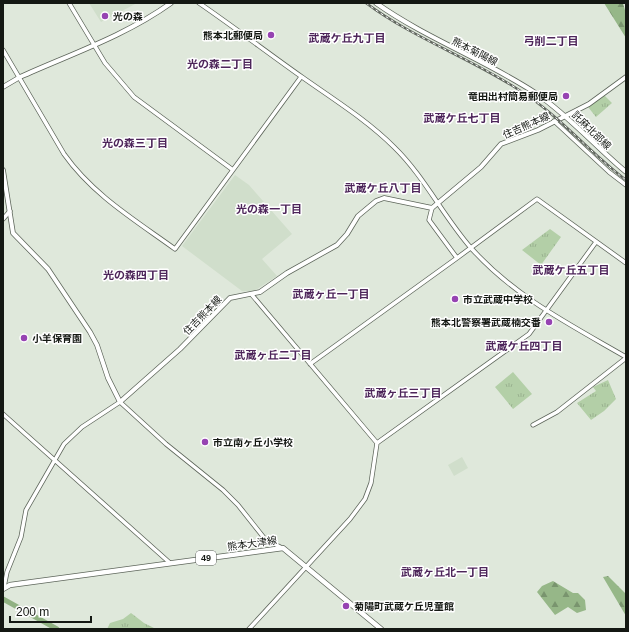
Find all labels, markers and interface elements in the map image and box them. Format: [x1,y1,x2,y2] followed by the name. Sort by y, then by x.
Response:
[100,11,110,21] marker: 光の森
[113,11,143,22] place label: 光の森
[203,30,263,41] place label: 熊本北郵便局
[266,30,276,40] marker: 熊本北郵便局
[309,32,386,44] district label: 武蔵ケ丘九丁目
[450,35,500,68] street label: 熊本菊陽線
[524,35,579,47] district label: 弓削二丁目
[187,58,253,70] district label: 光の森二丁目
[468,91,558,102] place label: 竜田出村簡易郵便局
[561,91,571,101] marker: 竜田出村簡易郵便局
[570,109,613,152] street label: 託麻北部線
[501,110,551,141] street label: 住吉熊本線
[424,112,501,124] district label: 武蔵ケ丘七丁目
[102,137,168,149] district label: 光の森三丁目
[345,182,422,194] district label: 武蔵ケ丘八丁目
[236,203,302,215] district label: 光の森一丁目
[533,264,610,276] district label: 武蔵ケ丘五丁目
[103,269,169,281] district label: 光の森四丁目
[293,288,370,300] district label: 武蔵ヶ丘一丁目
[181,294,224,337] street label: 住吉熊本線
[450,294,460,304] marker: 市立武蔵中学校
[463,294,533,305] place label: 市立武蔵中学校
[431,317,541,328] place label: 熊本北警察署武蔵楠交番
[544,317,554,327] marker: 熊本北警察署武蔵楠交番
[19,333,29,343] marker: 小羊保育園
[32,333,82,344] place label: 小羊保育園
[486,340,563,352] district label: 武蔵ケ丘四丁目
[235,349,312,361] district label: 武蔵ヶ丘二丁目
[365,387,442,399] district label: 武蔵ヶ丘三丁目
[200,437,210,447] marker: 市立南ヶ丘小学校
[213,437,293,448] place label: 市立南ヶ丘小学校
[227,535,278,552] street label: 熊本大津線
[196,551,216,565] road number: 49
[401,566,489,578] district label: 武蔵ヶ丘北一丁目
[10,598,91,624] scale bar
[341,601,351,611] marker: 菊陽町武蔵ケ丘児童館
[354,601,454,612] place label: 菊陽町武蔵ケ丘児童館
[16,605,49,619] text: 200 m

